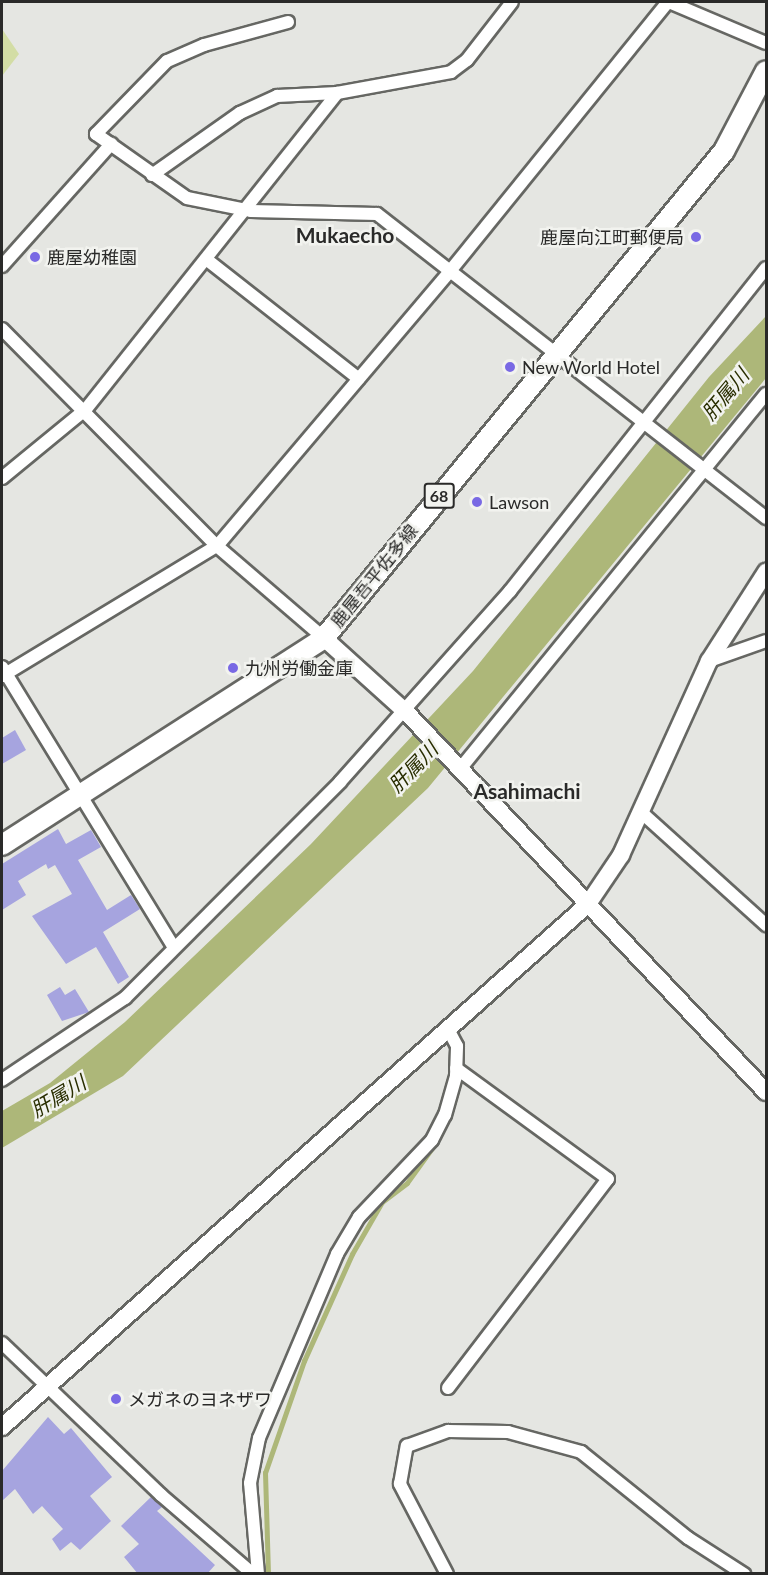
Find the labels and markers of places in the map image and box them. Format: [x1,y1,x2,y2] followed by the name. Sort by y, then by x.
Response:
[540,226,684,248] place label: 鹿屋向江町郵便局
[689,230,703,244] marker: 鹿屋向江町郵便局
[47,246,137,268] place label: 鹿屋幼稚園
[28,250,42,264] marker: 鹿屋幼稚園
[522,356,661,378] place label: New World Hotel
[503,360,517,374] marker: New World Hotel
[489,491,549,513] place label: Lawson
[470,495,484,509] marker: Lawson
[245,657,353,679] place label: 九州労働金庫
[226,661,240,675] marker: 九州労働金庫
[128,1388,272,1410] place label: メガネのヨネザワ
[109,1392,123,1406] marker: メガネのヨネザワ

